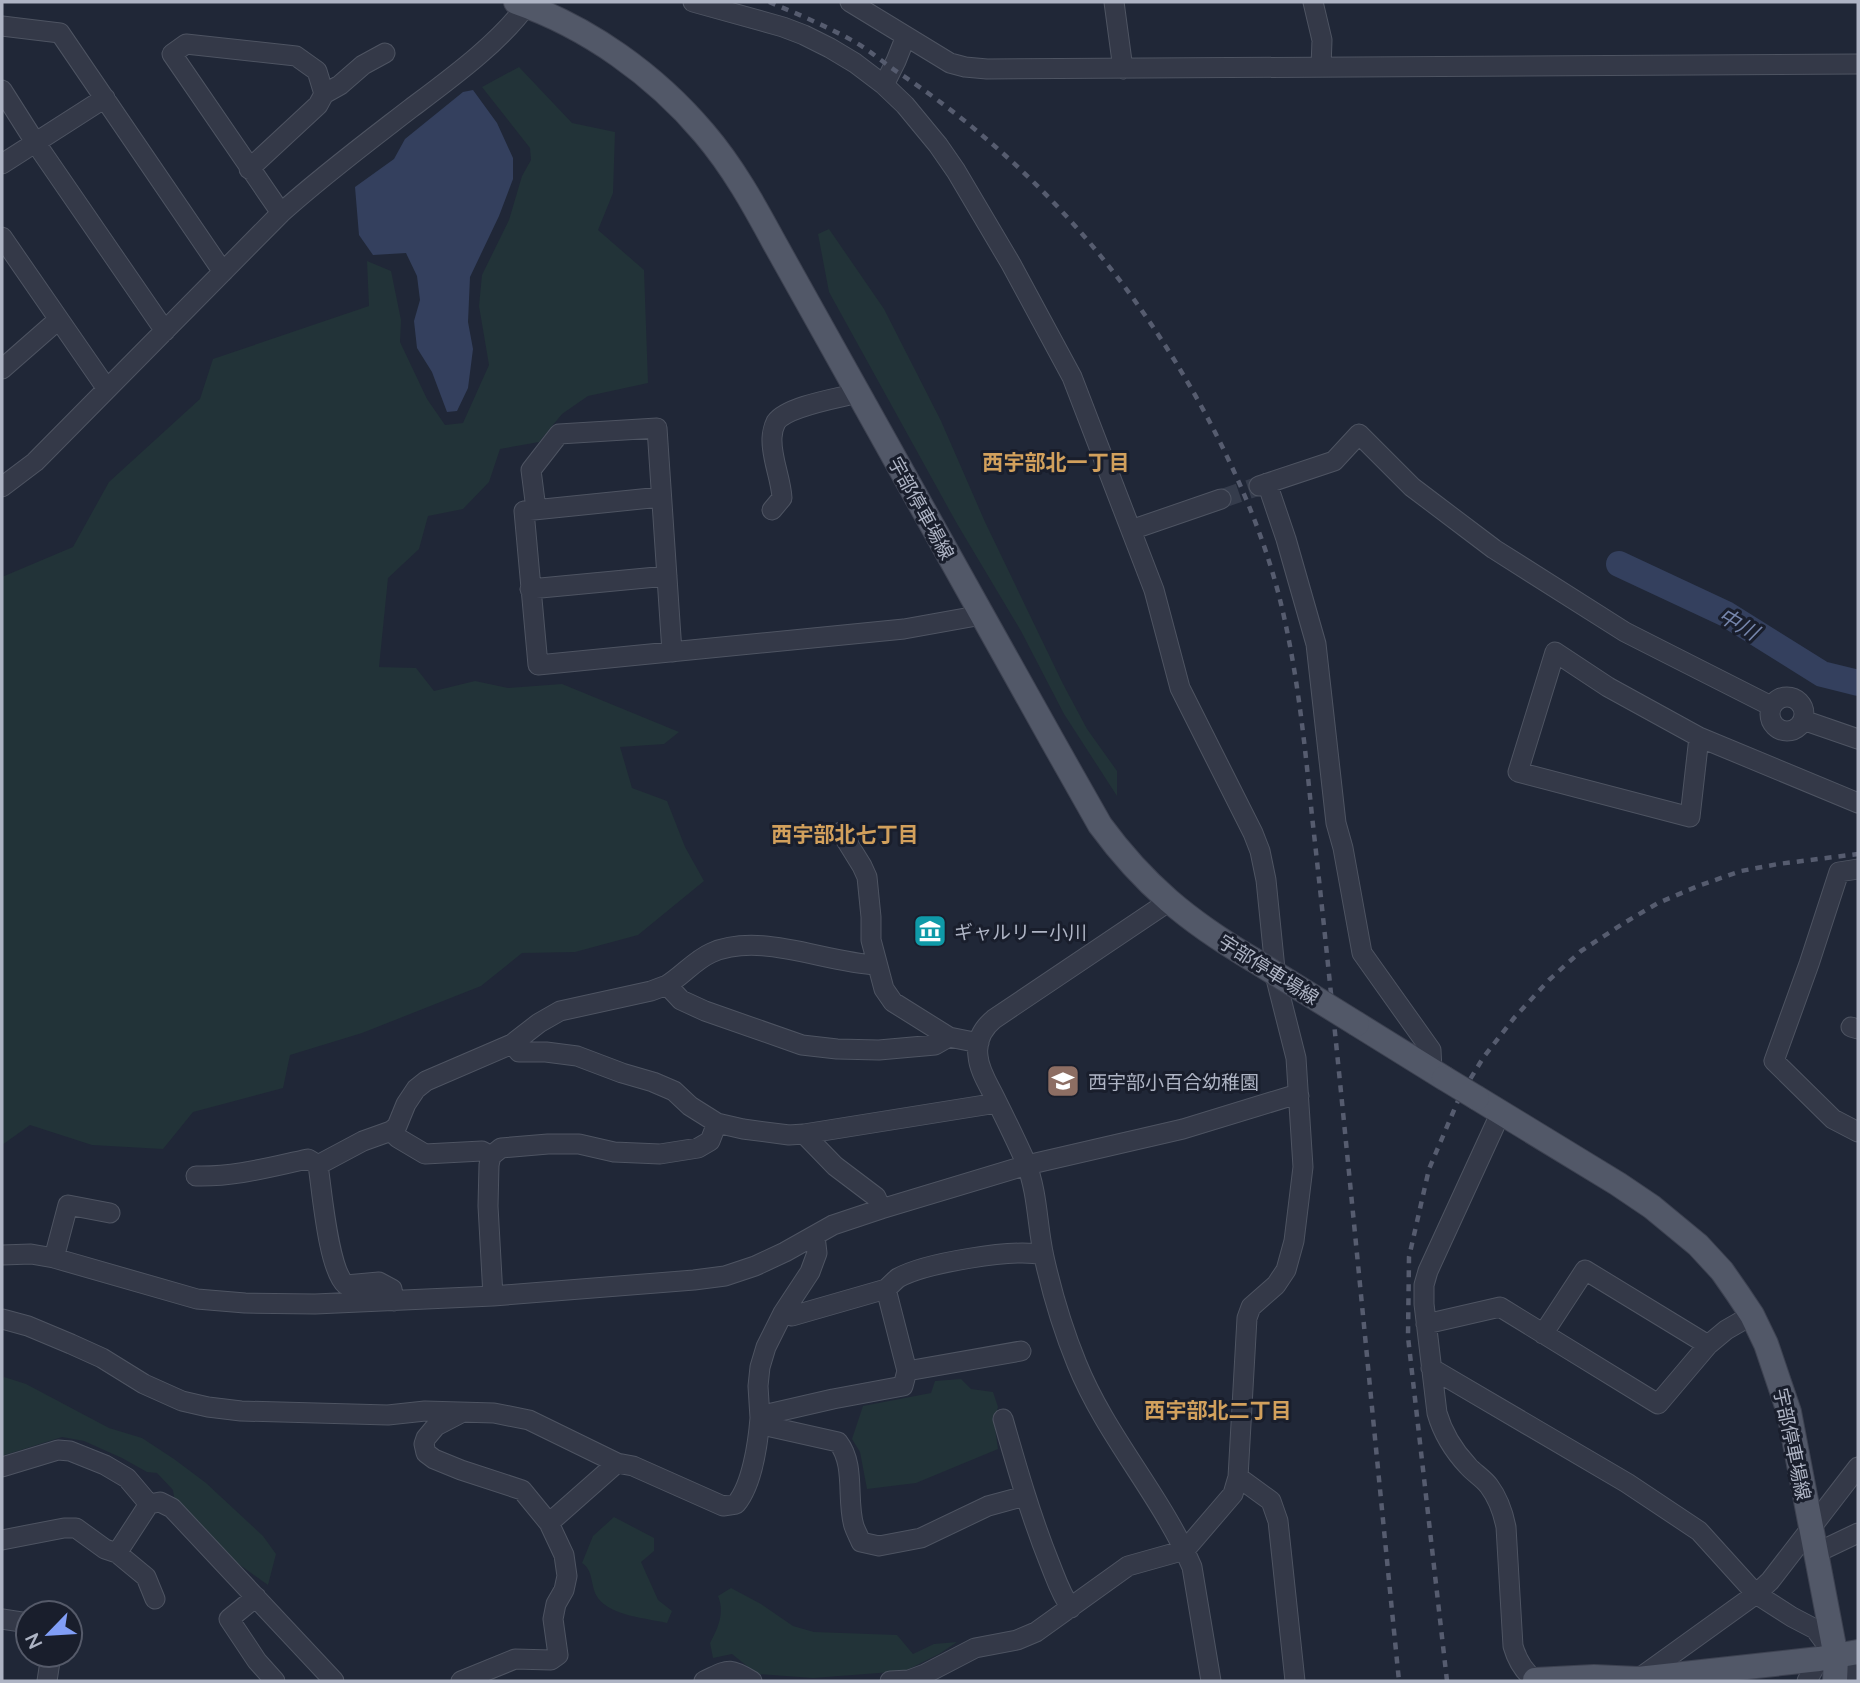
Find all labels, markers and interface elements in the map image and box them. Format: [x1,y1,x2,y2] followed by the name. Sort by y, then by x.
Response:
[983,449,1130,474] district label: 西宇部北一丁目
[884,453,960,563] street label: 宇部停車場線
[1715,602,1765,645] water label: 中川
[772,821,919,846] district label: 西宇部北七丁目
[911,912,949,950] museum icon: ギャルリー小川
[954,920,1087,943] place label: ギャルリー小川
[1215,929,1323,1009] street label: 宇部停車場線
[1044,1062,1082,1100] school or university icon: 西宇部小百合幼稚園
[1088,1070,1259,1093] place label: 西宇部小百合幼稚園
[1770,1386,1816,1502] street label: 宇部停車場線
[1145,1397,1292,1422] district label: 西宇部北二丁目
[14,1599,84,1669] north arrow
[20,1630,47,1653] text: N

